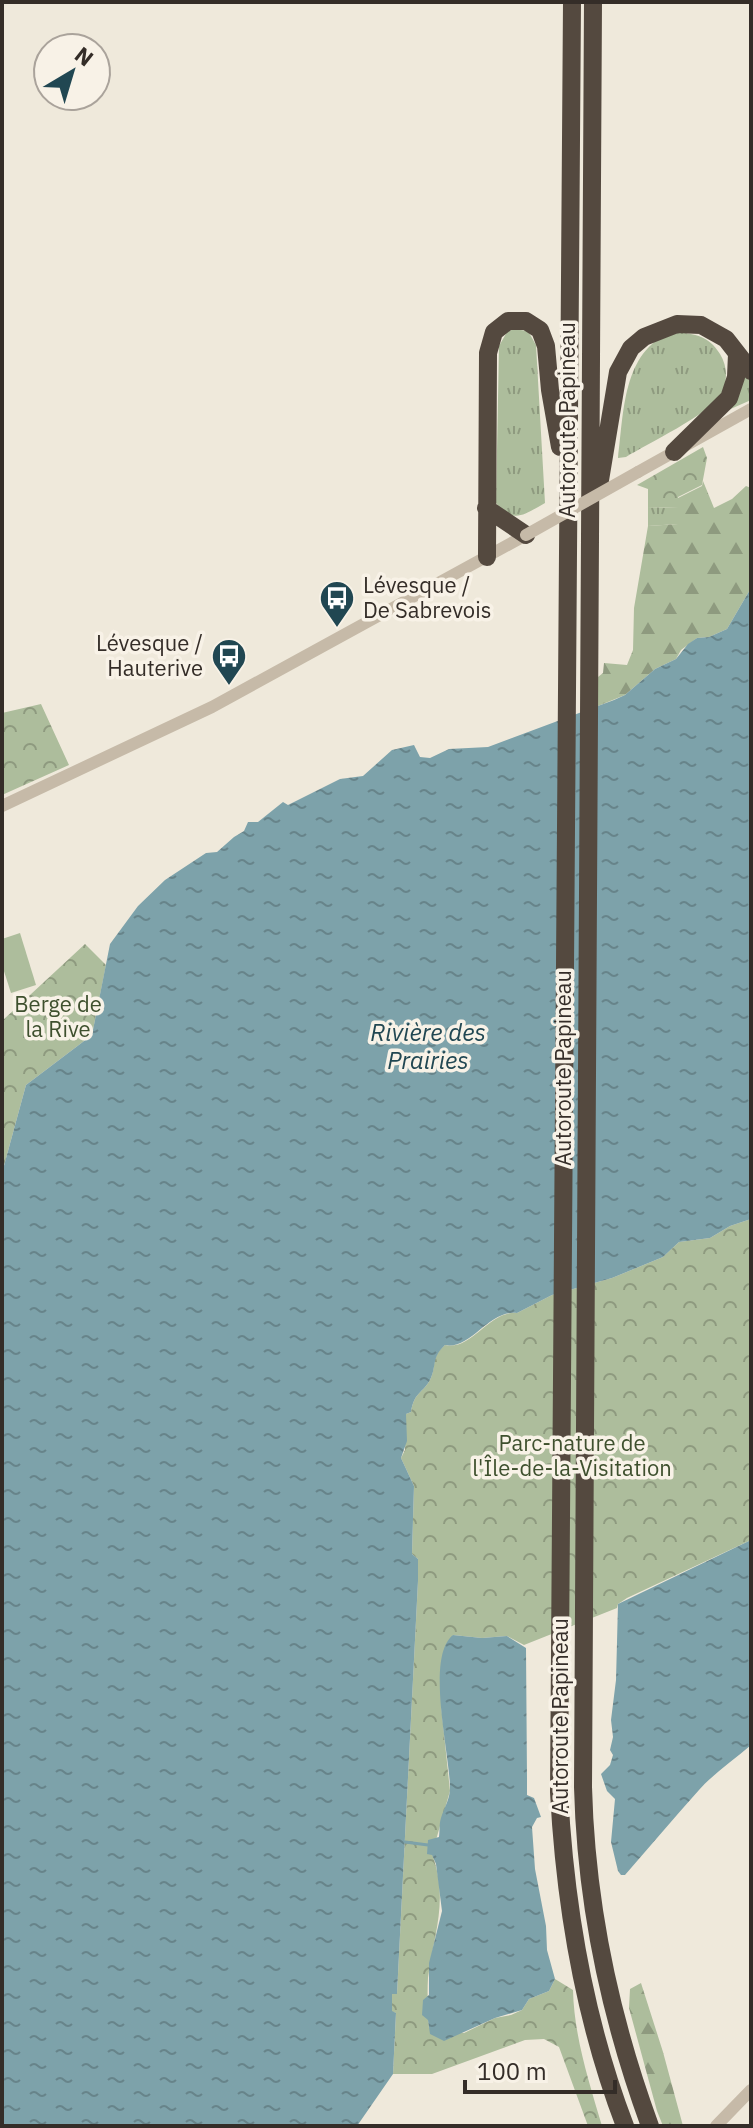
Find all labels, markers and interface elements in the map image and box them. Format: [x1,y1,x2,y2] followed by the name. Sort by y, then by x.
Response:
[32,32,112,112] north arrow
[69,40,100,72] text: N
[552,322,581,518] street label: Autoroute Papineau
[363,570,491,624] place label: Lévesque / De Sabrevois
[318,579,356,629] bus stop icon: Lévesque / De Sabrevois
[96,628,203,682] place label: Lévesque / Hauterive
[210,637,248,687] bus stop icon: Lévesque / Hauterive
[548,970,577,1166] street label: Autoroute Papineau
[14,989,102,1043] park label: Berge de la Rive
[370,1016,486,1076] water label: Rivière des Prairies
[472,1428,672,1482] park label: Parc-nature de l'Île-de-la-Visitation
[545,1618,574,1814] street label: Autoroute Papineau
[465,2044,615,2094] scale bar
[477,2055,547,2087] text: 100 m

